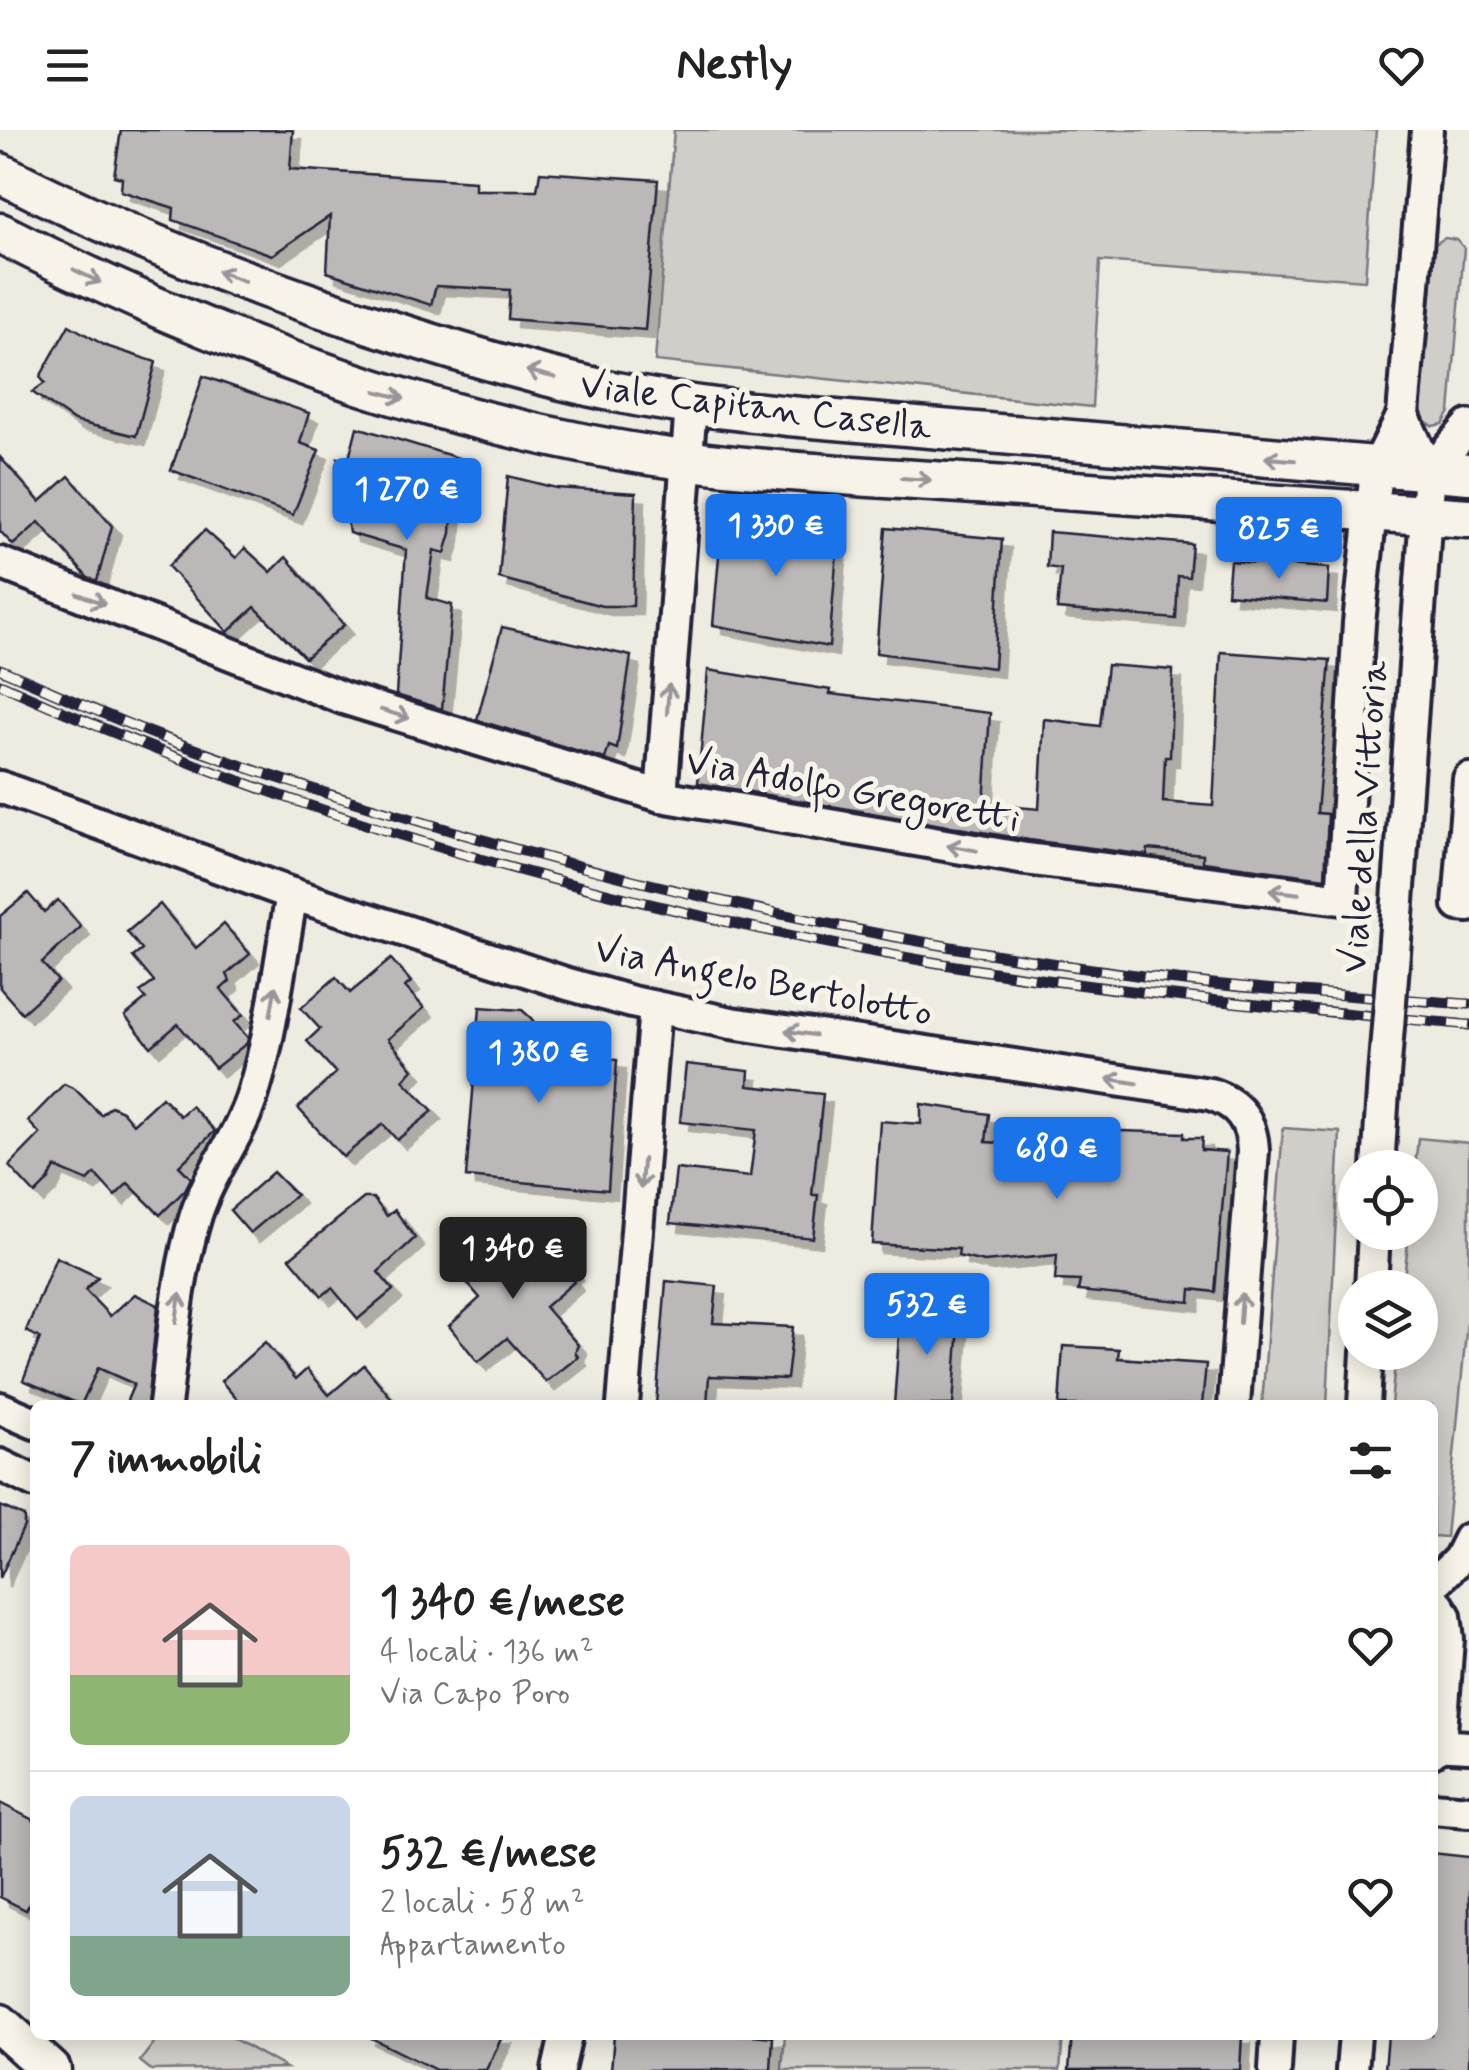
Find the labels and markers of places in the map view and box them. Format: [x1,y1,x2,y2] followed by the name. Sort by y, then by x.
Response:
[315,458,499,543] pin: 1 270 €
[684,494,868,579] pin: 1 330 €
[1209,497,1349,582] pin: 825 €
[447,1021,631,1106] pin: 1 380 €
[987,1117,1127,1202] pin: 680 €
[421,1217,605,1302] pin: 1 340 €
[857,1273,997,1358] pin: 532 €

